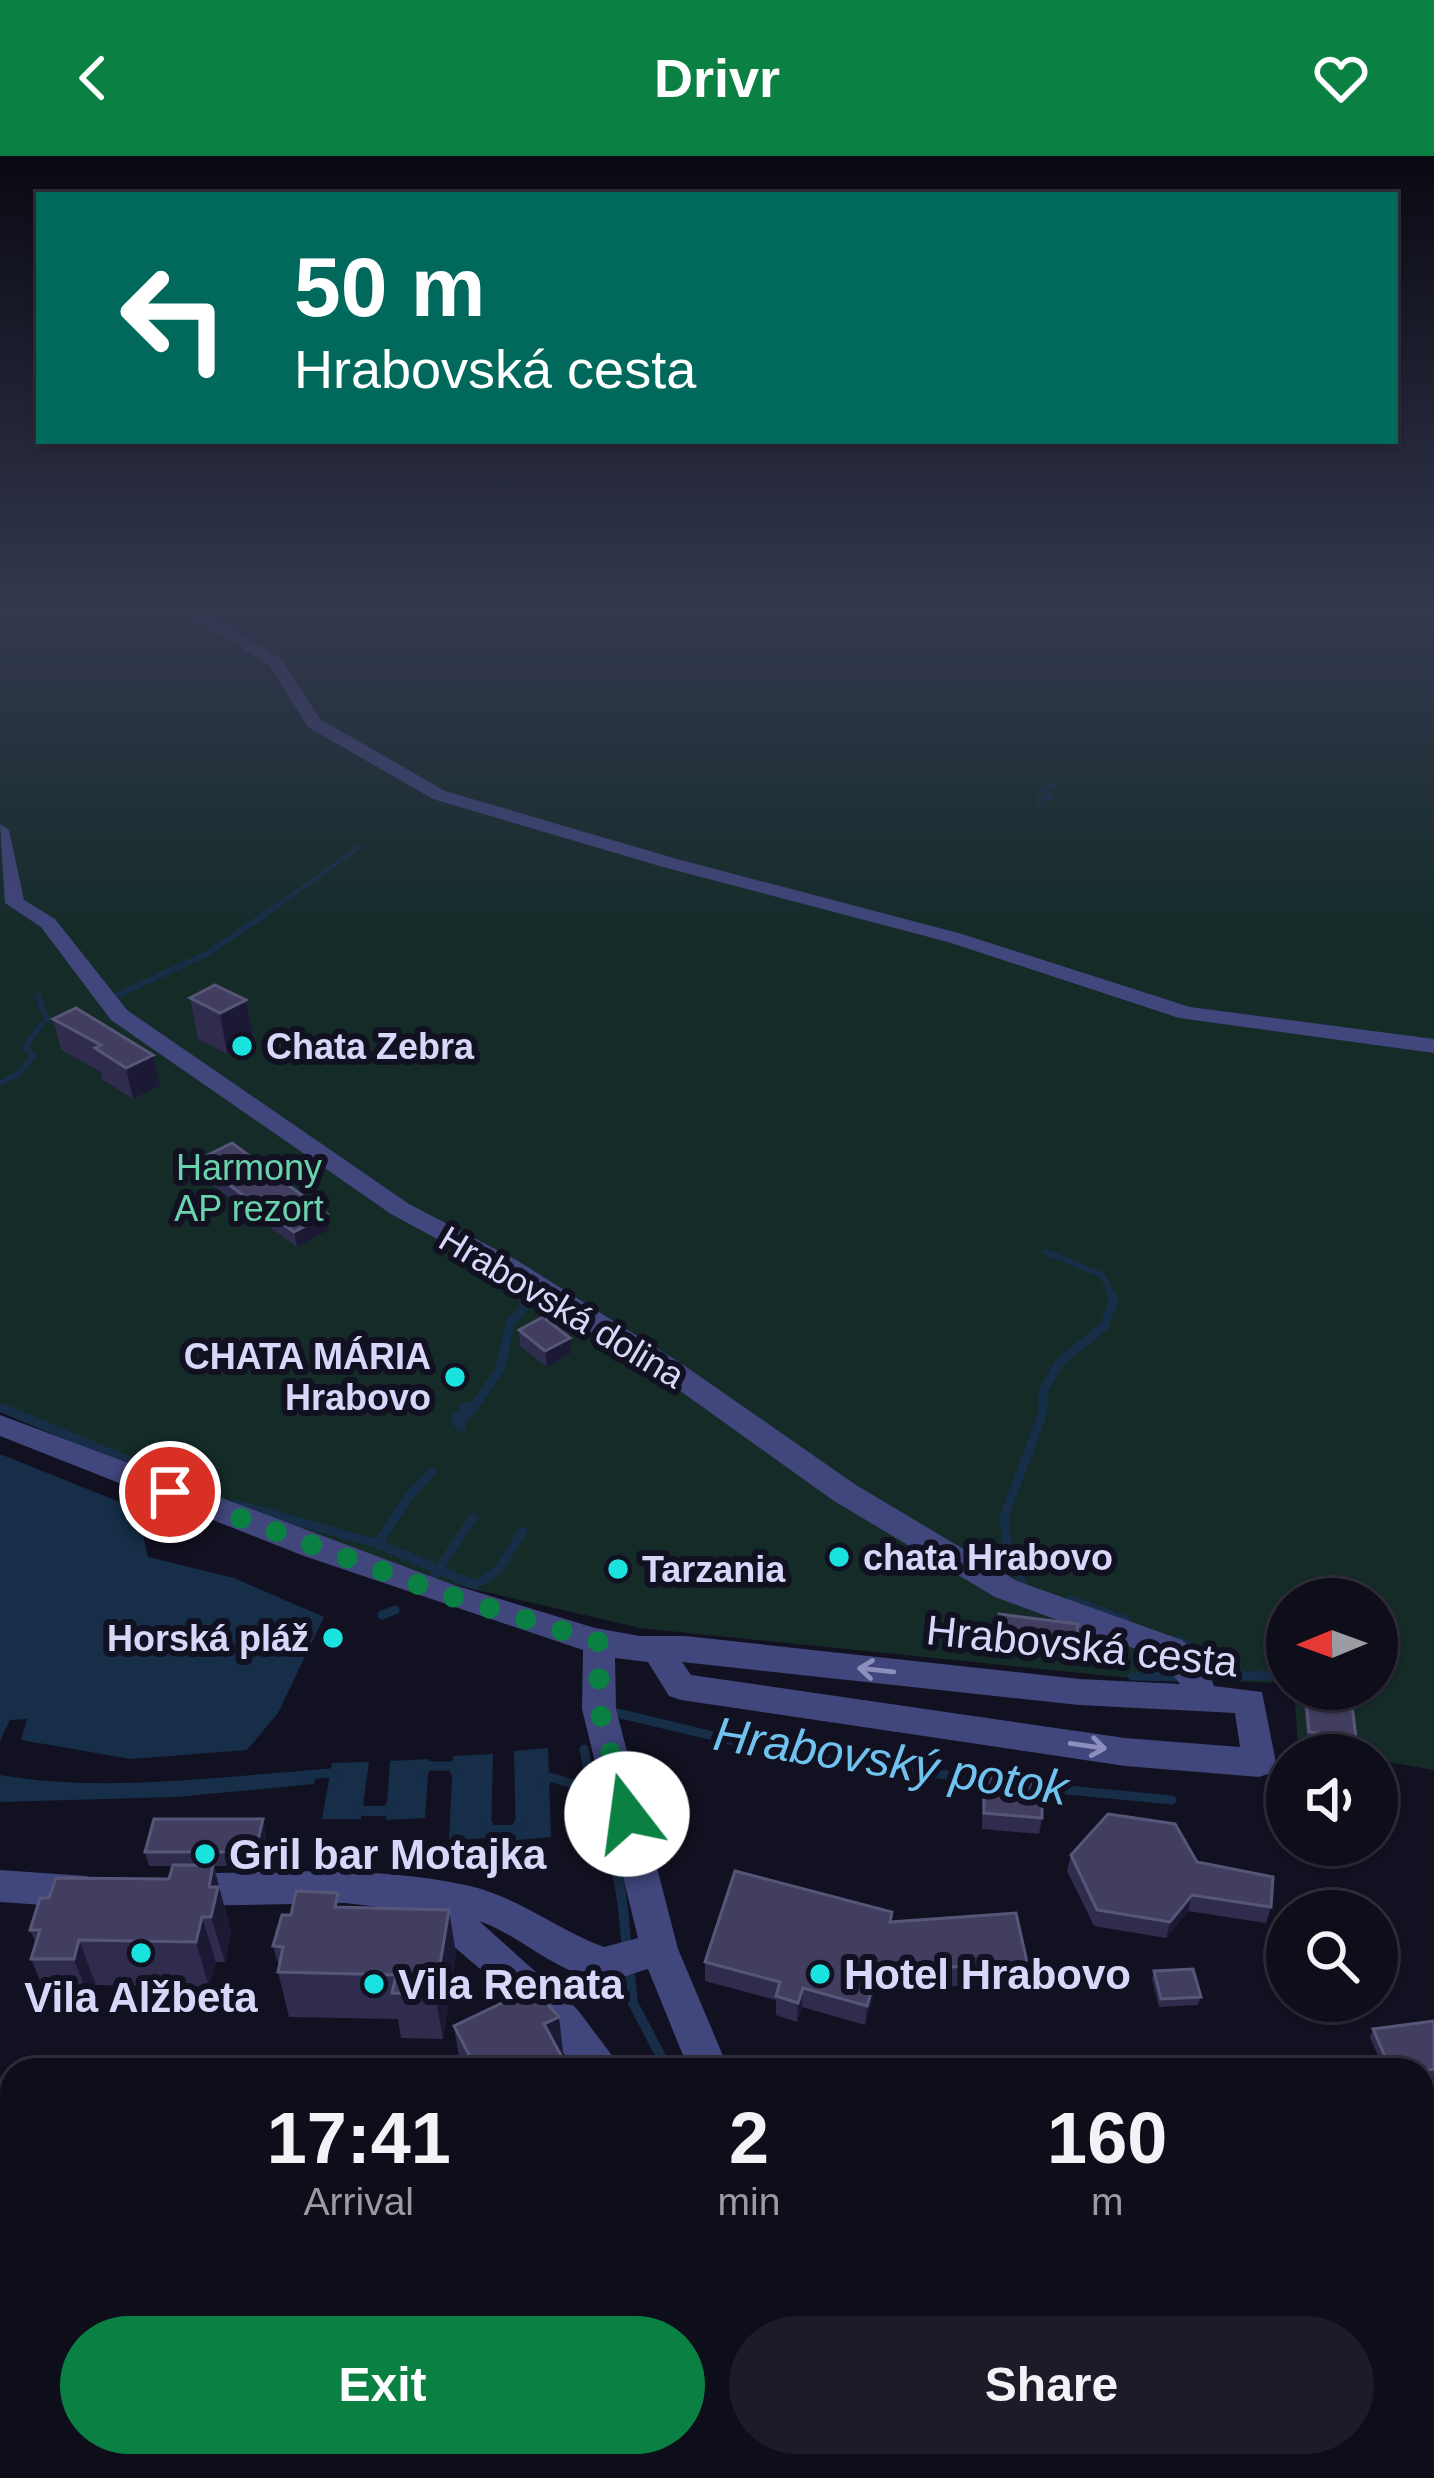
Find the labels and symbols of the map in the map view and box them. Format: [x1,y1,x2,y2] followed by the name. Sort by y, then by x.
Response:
[266,1026,475,1067] place label: Chata Zebra
[229,1033,255,1059] marker: Chata Zebra
[174,1147,324,1229] park label: Harmony AP rezort
[432,1218,693,1397] street label: Hrabovská dolina
[184,1336,431,1418] place label: CHATA MÁRIA Hrabovo
[442,1364,468,1390] marker: CHATA MÁRIA Hrabovo
[119,1441,221,1543] pin
[863,1537,1113,1578] place label: chata Hrabovo
[826,1544,852,1570] marker: chata Hrabovo
[642,1549,786,1590] place label: Tarzania
[605,1556,631,1582] marker: Tarzania
[1266,1578,1398,1710] north arrow
[924,1606,1241,1686] street label: Hrabovská cesta
[107,1618,309,1659] place label: Horská pláž
[320,1625,346,1651] marker: Horská pláž
[857,1658,896,1680] one-way arrow
[710,1707,1075,1816] water label: Hrabovský potok
[1067,1735,1106,1758] one-way arrow
[564,1751,690,1877] position arrow
[229,1831,547,1878] place label: Gril bar Motajka
[192,1841,218,1867] marker: Gril bar Motajka
[128,1940,154,1966] marker: Vila Alžbeta
[844,1951,1131,1998] place label: Hotel Hrabovo
[398,1961,624,2008] place label: Vila Renata
[807,1961,833,1987] marker: Hotel Hrabovo
[361,1971,387,1997] marker: Vila Renata
[24,1974,258,2021] place label: Vila Alžbeta

